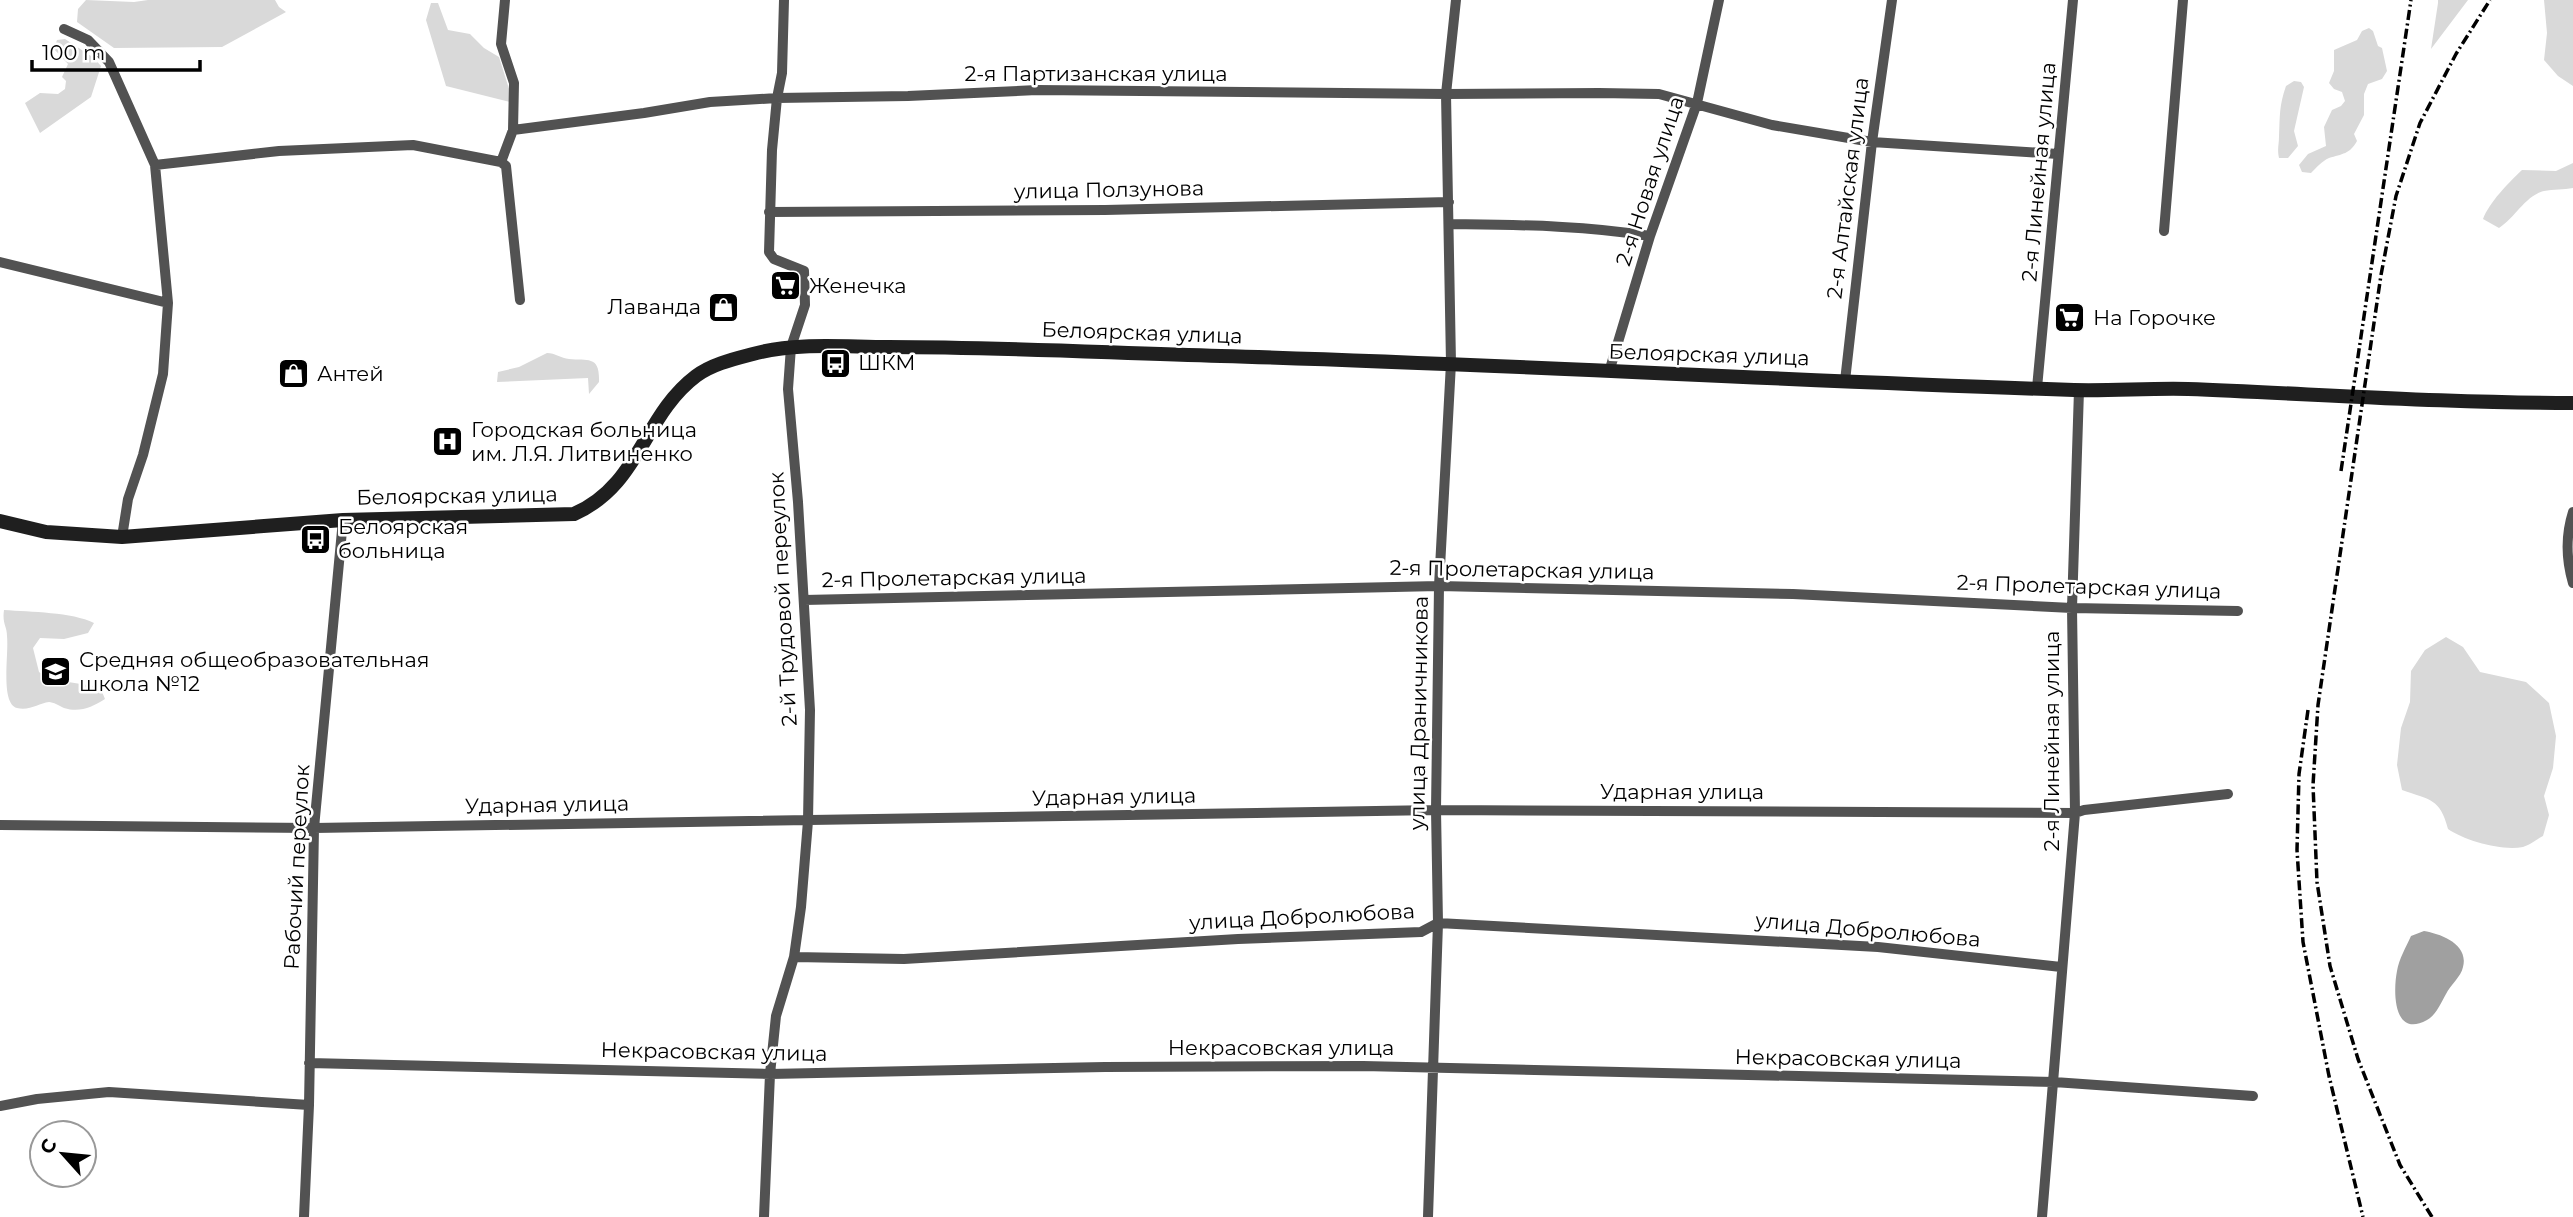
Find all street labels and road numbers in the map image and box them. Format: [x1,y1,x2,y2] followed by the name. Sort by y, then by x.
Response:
[965,61,1227,86] street label: 2-я Партизанская улица
[2016,61,2061,283] street label: 2-я Линейная улица
[1822,76,1873,300] street label: 2-я Алтайская улица
[1610,93,1689,269] street label: 2-я Новая улица
[1013,175,1204,204] street label: улица Ползунова
[1041,316,1243,349] street label: Белоярская улица
[1608,338,1810,371] street label: Белоярская улица
[763,471,802,727] street label: 2-й Трудовой переулок
[356,481,558,510] street label: Белоярская улица
[1389,555,1655,584] street label: 2-я Пролетарская улица
[821,563,1087,592] street label: 2-я Пролетарская улица
[1956,569,2222,604] street label: 2-я Пролетарская улица
[1404,596,1433,831] street label: улица Драничникова
[2039,631,2064,851] street label: 2-я Линейная улица
[279,764,314,970] street label: Рабочий переулок
[1600,779,1764,804] street label: Ударная улица
[1032,783,1196,810] street label: Ударная улица
[465,791,629,818] street label: Ударная улица
[1187,898,1415,935] street label: улица Добролюбова
[1753,907,1982,952] street label: улица Добролюбова
[1168,1035,1394,1060] street label: Некрасовская улица
[601,1037,828,1066] street label: Некрасовская улица
[1735,1044,1962,1073] street label: Некрасовская улица

